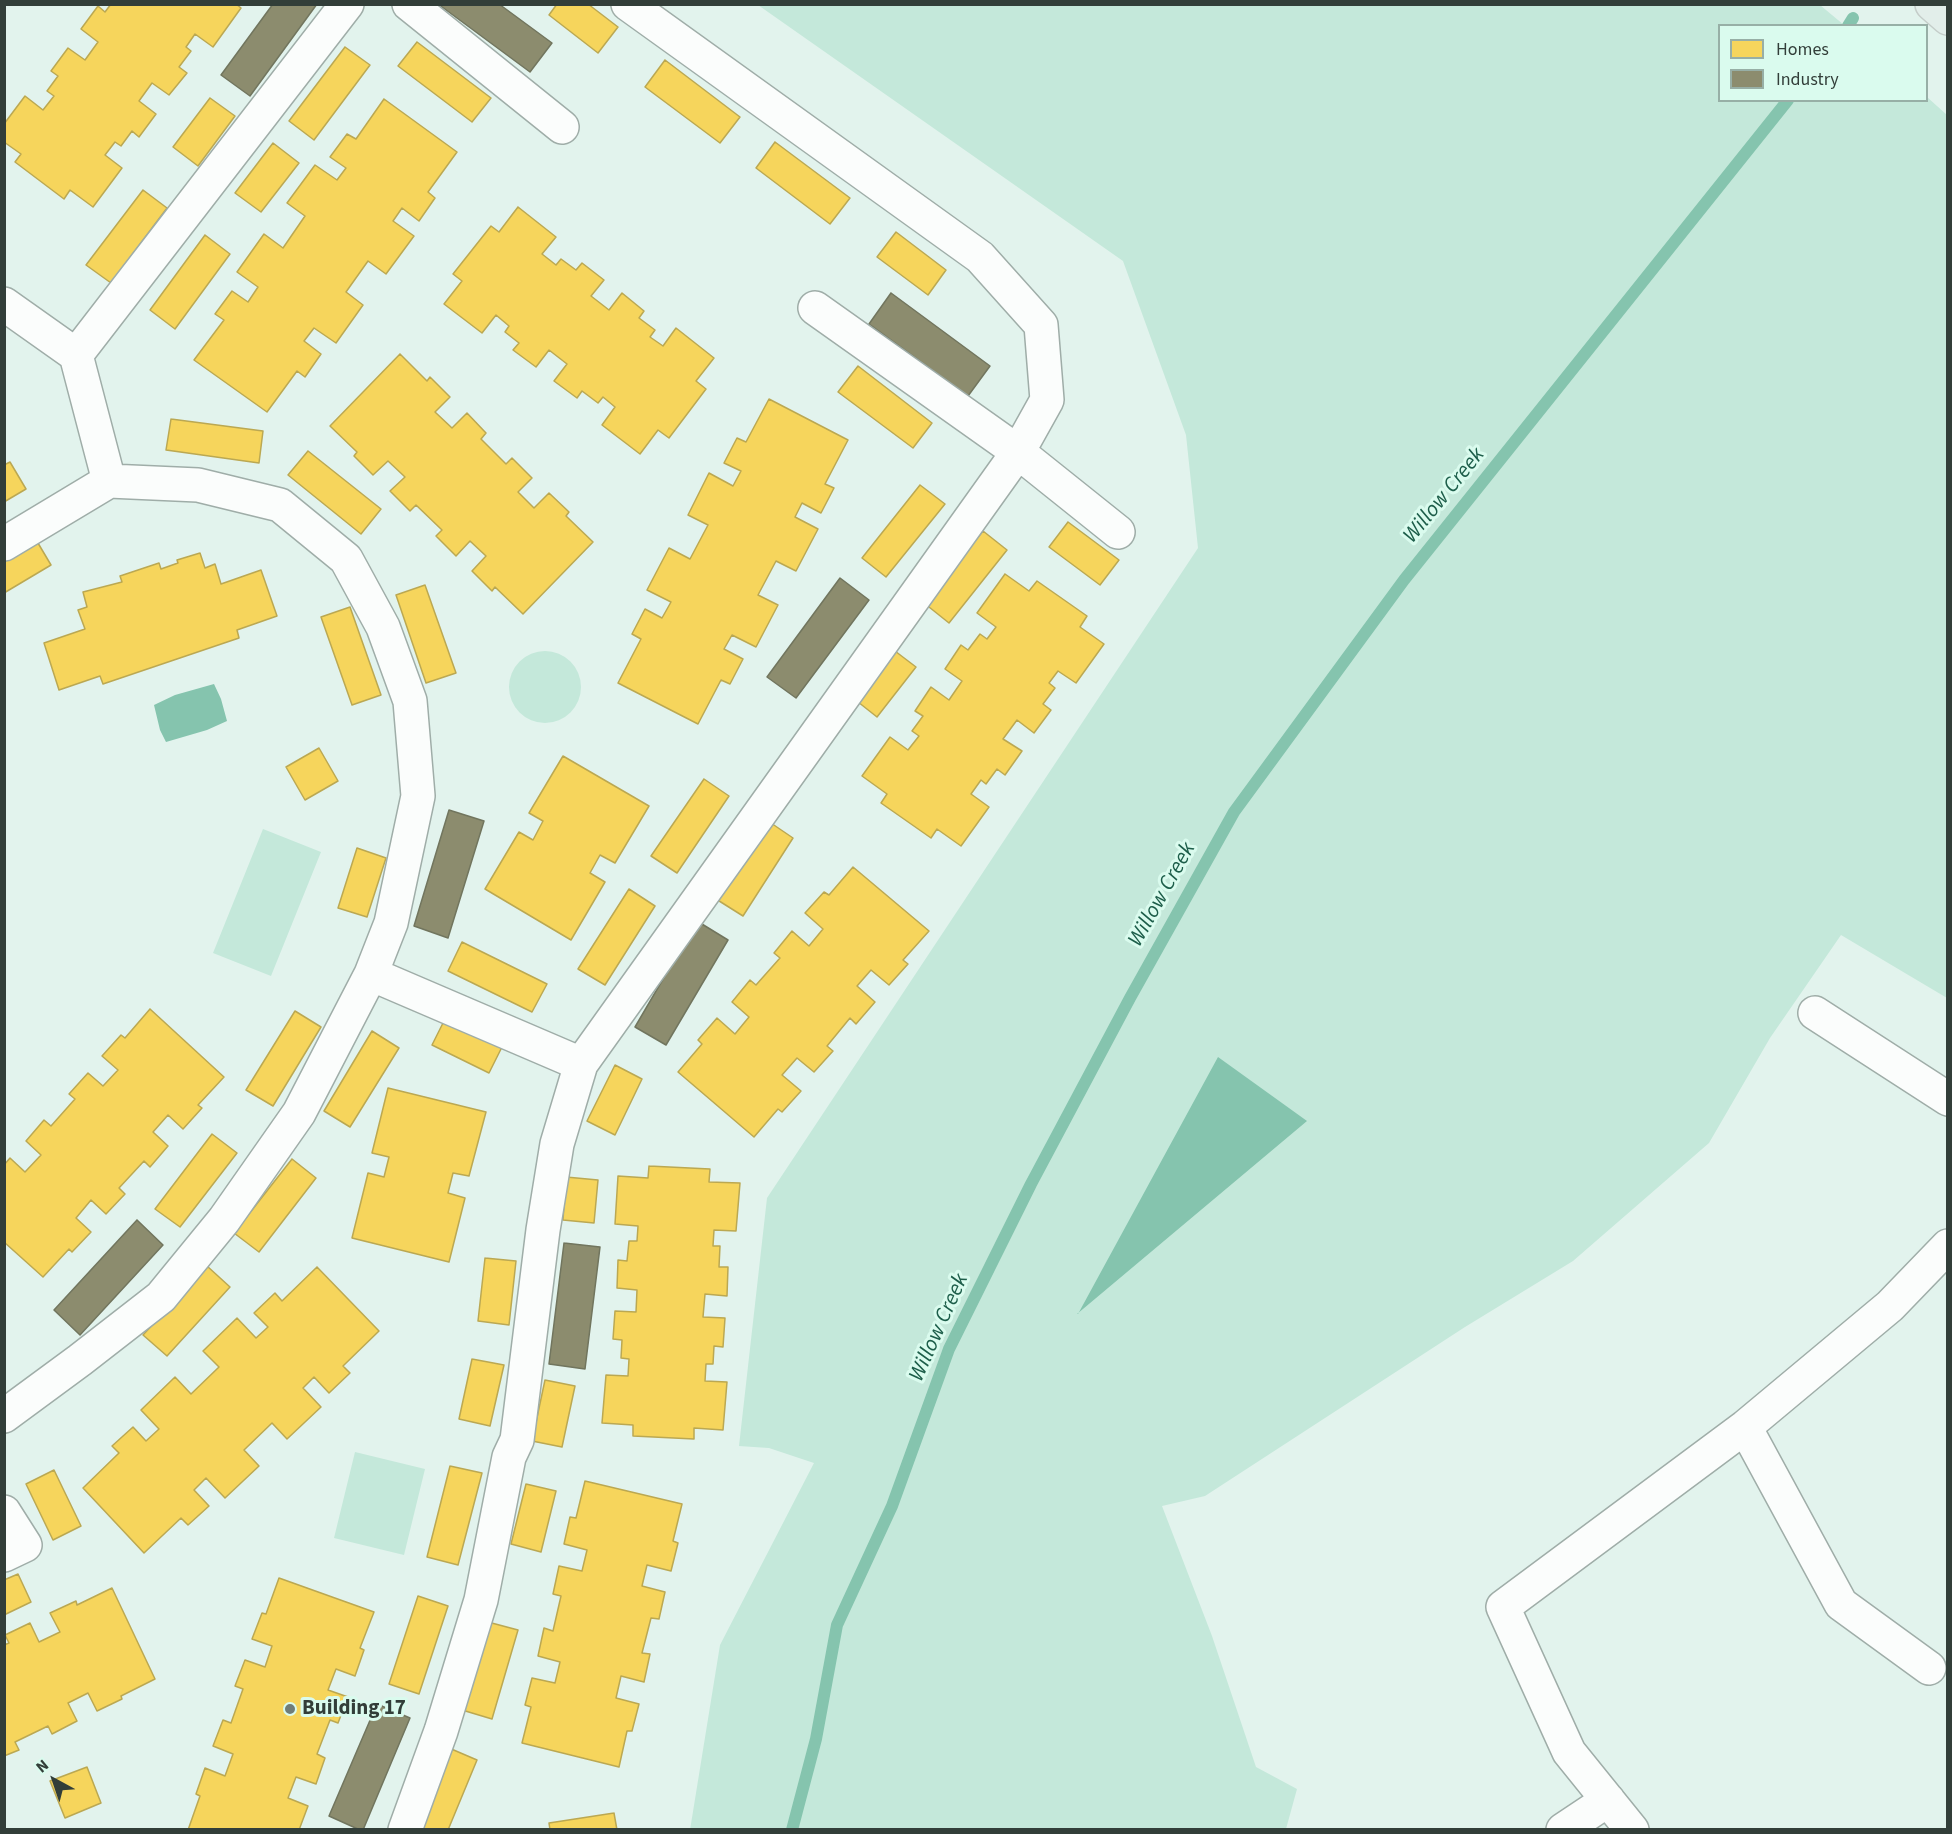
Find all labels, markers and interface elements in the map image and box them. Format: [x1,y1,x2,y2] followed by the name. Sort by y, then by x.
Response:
[1718,24,1928,102] legend
[1776,37,1829,62] text: Homes
[1776,67,1839,92] text: Industry
[1399,443,1491,549] water label: Willow Creek
[1124,838,1202,952] water label: Willow Creek
[905,1270,975,1386] water label: Willow Creek
[302,1696,406,1722] place label: Building 17
[283,1702,297,1716] marker: Building 17
[24,1750,84,1810] north arrow
[31,1754,54,1778] text: N

